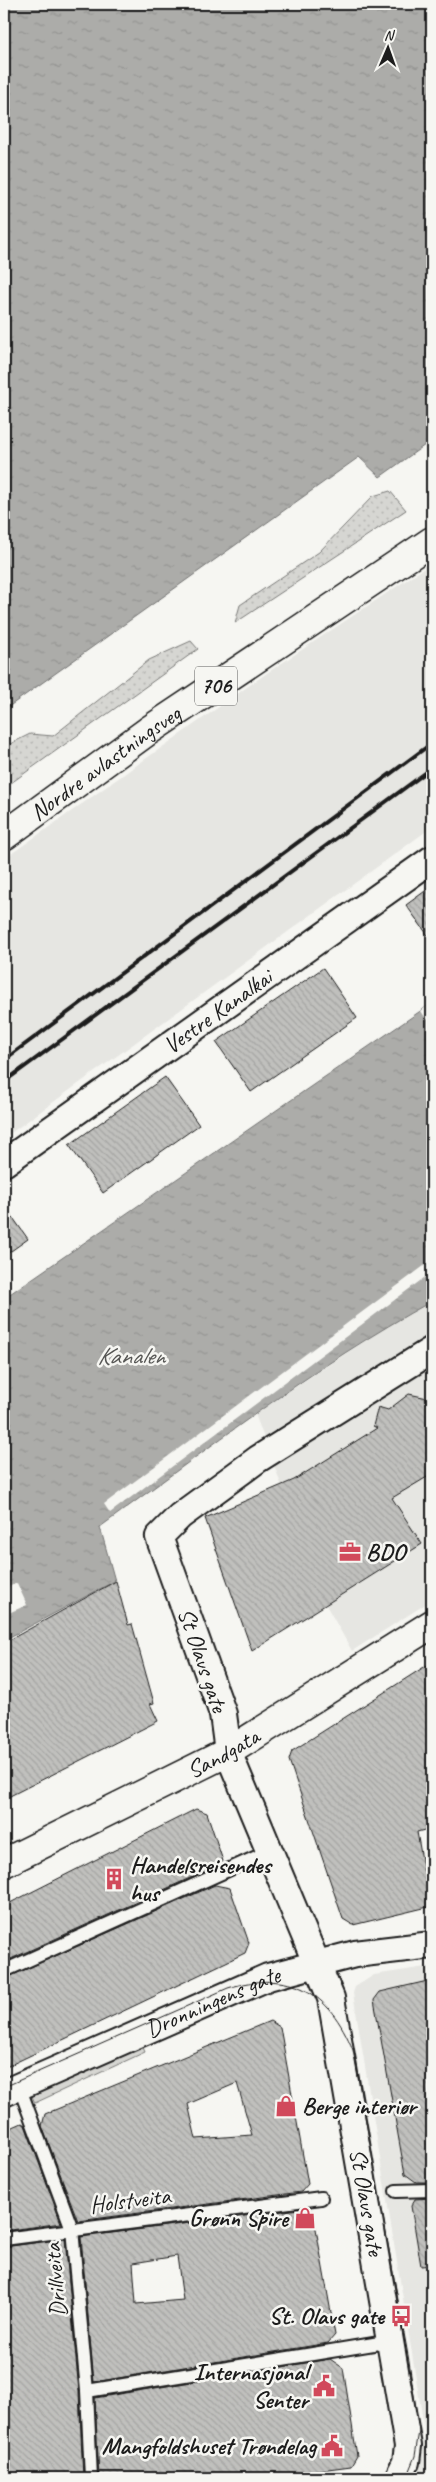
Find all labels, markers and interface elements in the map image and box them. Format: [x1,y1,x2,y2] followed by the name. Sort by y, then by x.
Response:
[364,22,414,72] north arrow
[384,27,395,44] text: N
[195,666,237,706] road number: 706
[24,698,188,827] street label: Nordre avlastningsveg
[157,960,281,1060] street label: Vestre Kanalkai
[97,1340,167,1372] water label: Kanalen
[366,1537,408,1567] place label: BDO
[337,1539,363,1565] office icon: BDO
[171,1604,236,1718] street label: St Olavs gate
[182,1720,267,1785] street label: Sandgata
[130,1850,273,1908] place label: Handelsreisendes hus
[101,1866,127,1892] building icon: Handelsreisendes hus
[141,1959,285,2044] street label: Dronningens gate
[302,2091,418,2121] place label: Berge interiør
[273,2093,299,2119] shop icon: Berge interiør
[343,2146,392,2260] street label: St Olavs gate
[88,2180,173,2220] street label: Holstveita
[189,2203,290,2233] place label: Grønn Spire
[292,2205,318,2231] shop icon: Grønn Spire
[37,2240,73,2318] street label: Drillveita
[269,2301,386,2331] place label: St. Olavs gate
[388,2303,414,2329] bus stop icon: St. Olavs gate
[194,2357,313,2415] place label: Internasjonal Senter
[311,2373,337,2399] public building icon: Internasjonal Senter
[102,2431,318,2461] place label: Mangfoldshuset Trøndelag
[319,2433,345,2459] public building icon: Mangfoldshuset Trøndelag

